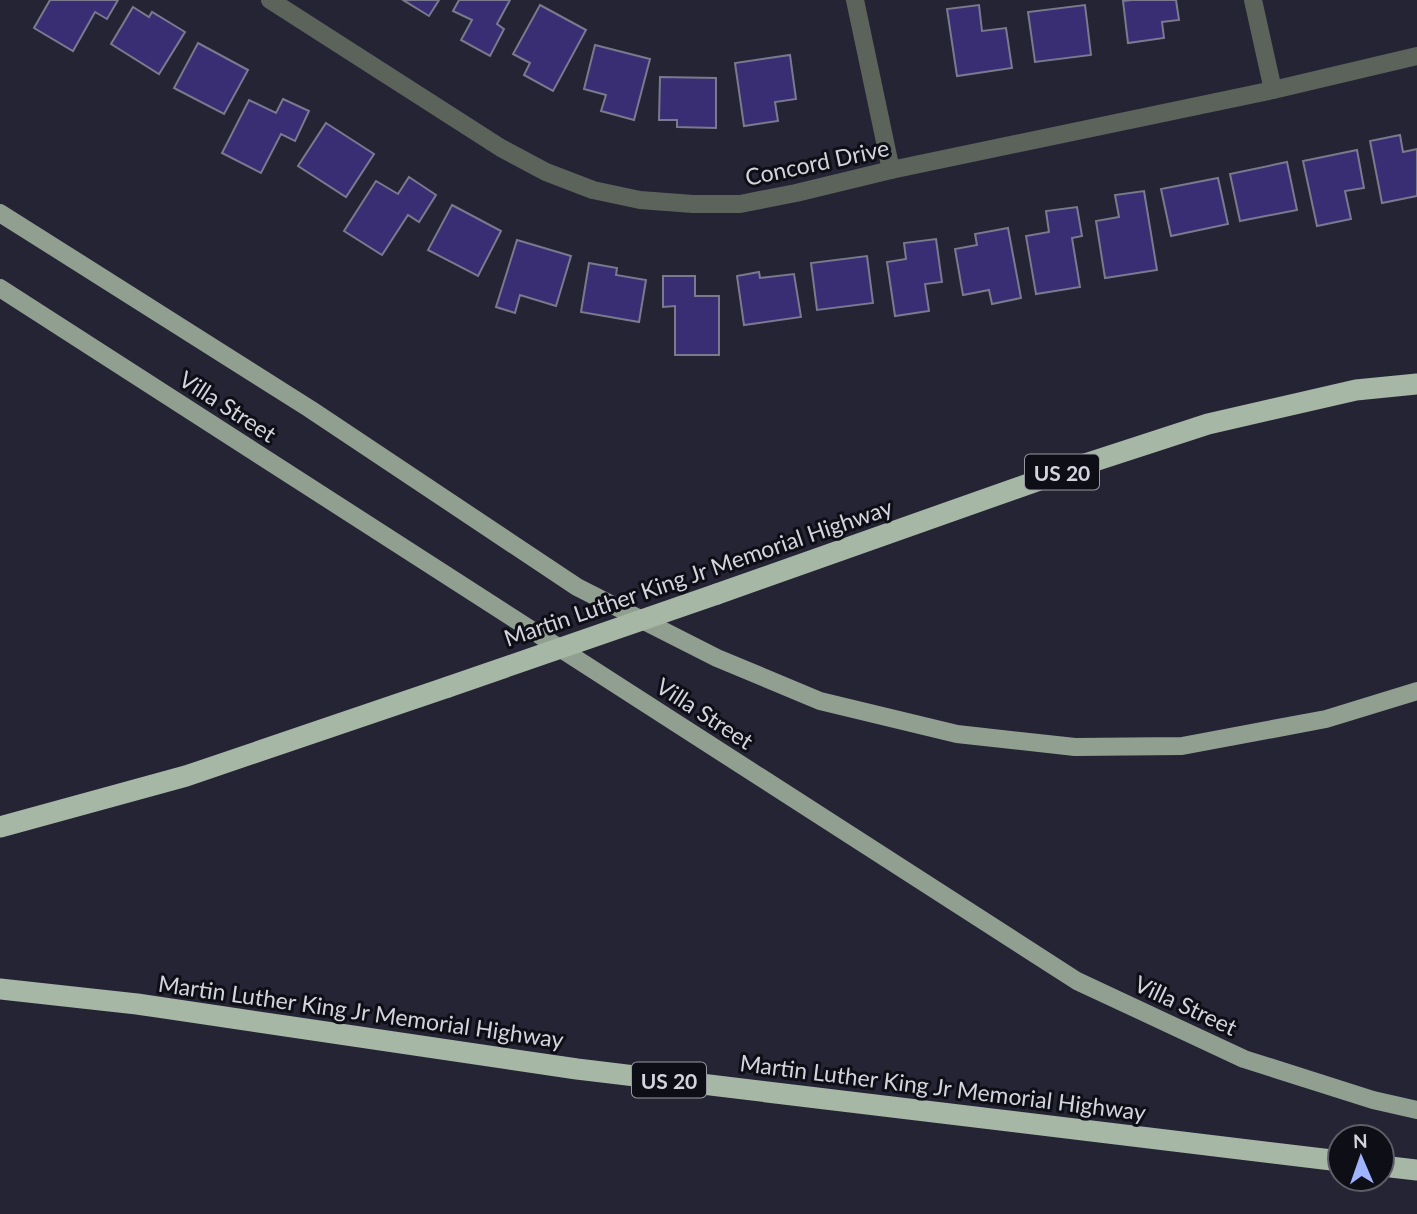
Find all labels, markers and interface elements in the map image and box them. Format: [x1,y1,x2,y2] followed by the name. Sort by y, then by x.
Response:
[743,133,891,191] street label: Concord Drive
[174,364,282,448] street label: Villa Street
[1025,454,1099,490] road number: US 20
[500,492,896,652] street label: Martin Luther King Jr Memorial Highway
[651,671,759,755] street label: Villa Street
[157,969,566,1053] street label: Martin Luther King Jr Memorial Highway
[1130,969,1242,1041] street label: Villa Street
[738,1048,1148,1126] street label: Martin Luther King Jr Memorial Highway
[632,1062,706,1098] road number: US 20
[1326,1123,1396,1193] north arrow
[1353,1129,1368,1152] text: N

